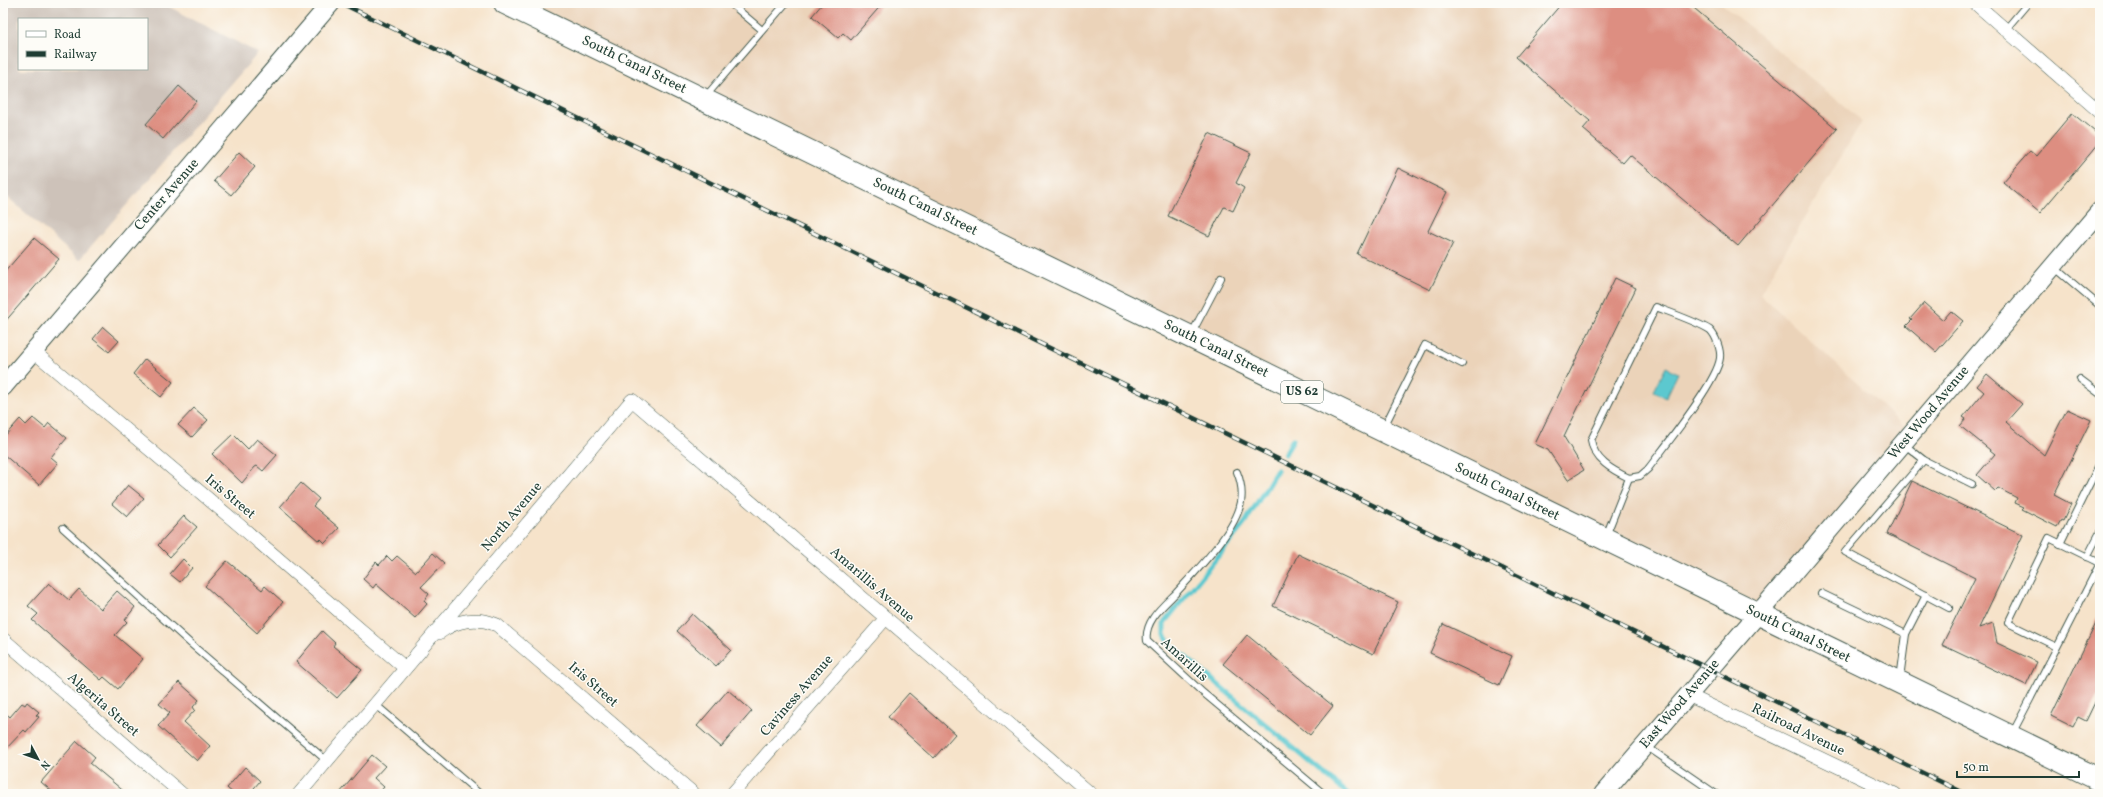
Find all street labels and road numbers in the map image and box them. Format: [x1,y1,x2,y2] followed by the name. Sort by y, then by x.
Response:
[578,31,690,99] street label: South Canal Street
[130,155,204,235] street label: Center Avenue
[869,173,981,241] street label: South Canal Street
[1160,315,1272,383] street label: South Canal Street
[1884,362,1974,464] street label: West Wood Avenue
[1281,381,1323,403] road number: US 62
[1451,458,1563,526] street label: South Canal Street
[201,470,259,524] street label: Iris Street
[477,478,547,556] street label: North Avenue
[826,543,919,627] street label: Amarillis Avenue
[1742,600,1854,668] street label: South Canal Street
[1156,634,1212,686] street label: Amarillis
[756,651,838,741] street label: Caviness Avenue
[1636,655,1724,753] street label: East Wood Avenue
[564,658,622,712] street label: Iris Street
[63,669,143,742] street label: Algerita Street
[1748,699,1848,761] street label: Railroad Avenue

